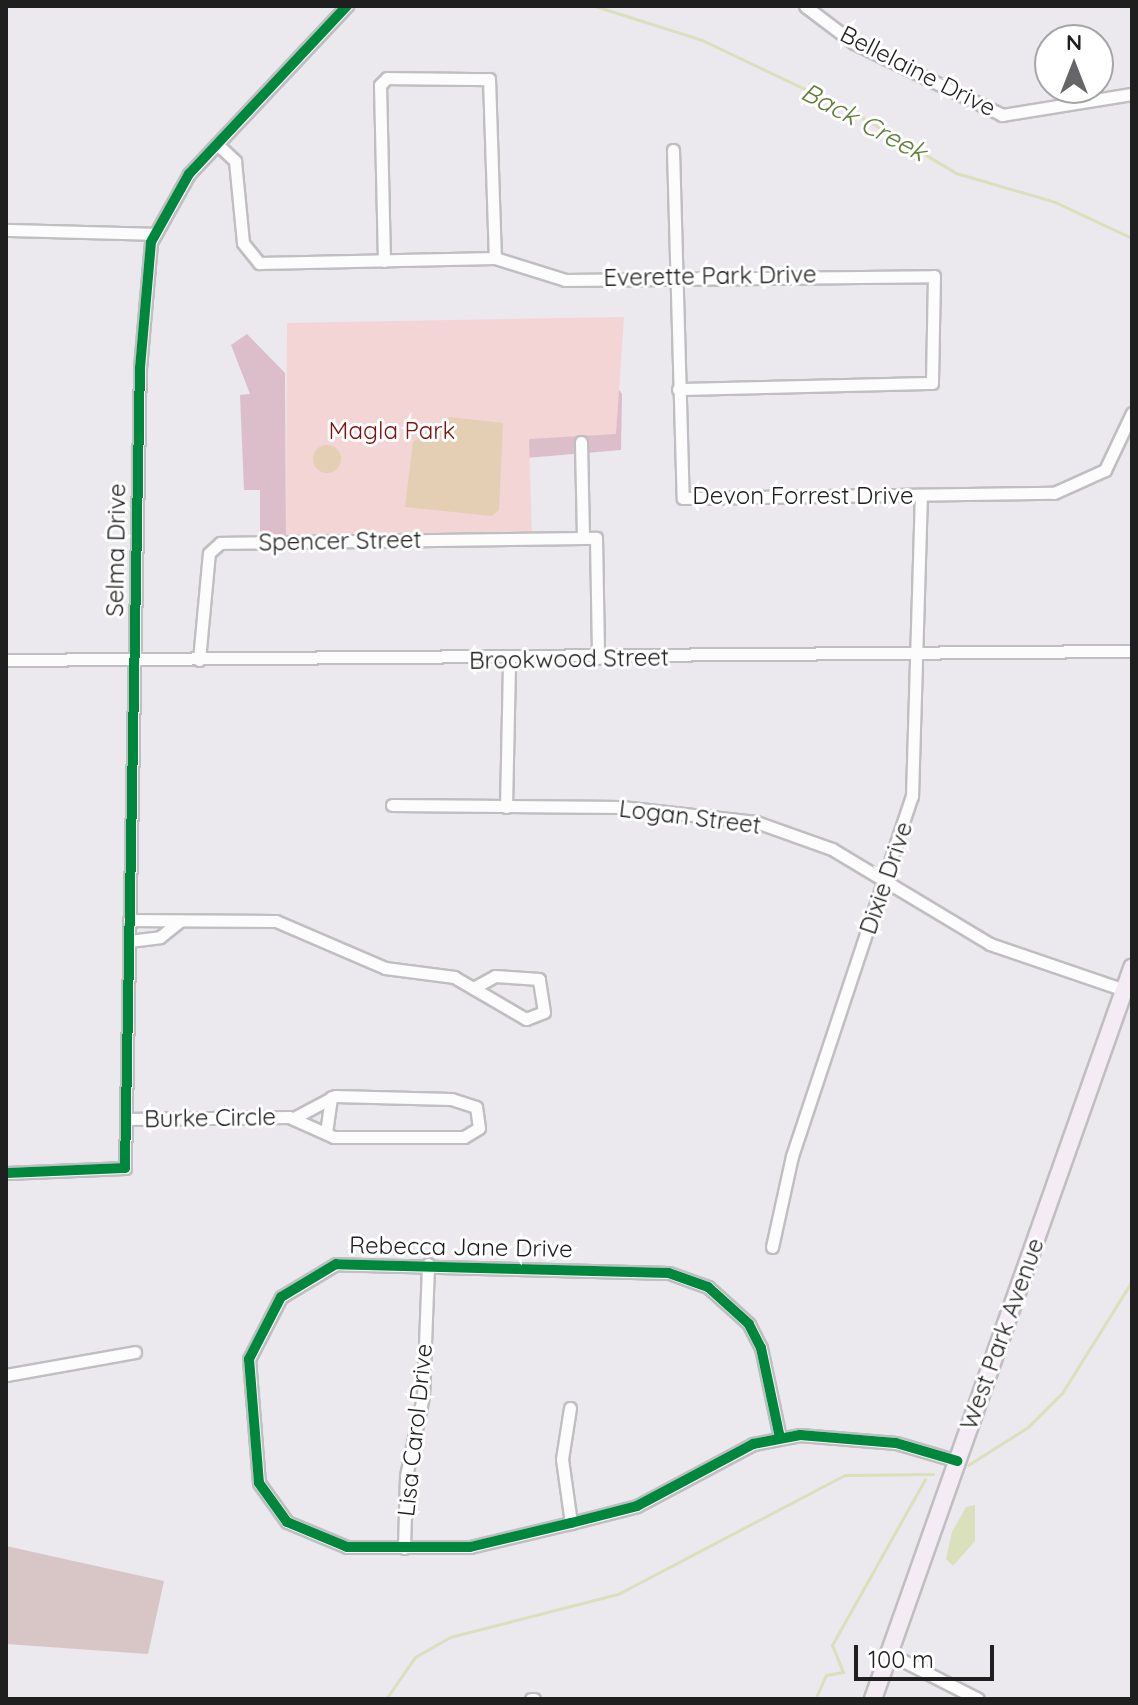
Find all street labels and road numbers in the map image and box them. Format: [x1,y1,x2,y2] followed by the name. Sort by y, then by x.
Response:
[836,19,1000,123] street label: Bellelaine Drive
[603,260,817,292] street label: Everette Park Drive
[692,482,914,510] street label: Devon Forrest Drive
[100,483,132,617] street label: Selma Drive
[258,525,422,557] street label: Spencer Street
[469,643,669,675] street label: Brookwood Street
[617,794,763,840] street label: Logan Street
[853,818,919,938] street label: Dixie Drive
[144,1102,276,1134] street label: Burke Circle
[349,1231,573,1263] street label: Rebecca Jane Drive
[954,1234,1050,1434] street label: West Park Avenue
[392,1342,438,1518] street label: Lisa Carol Drive

